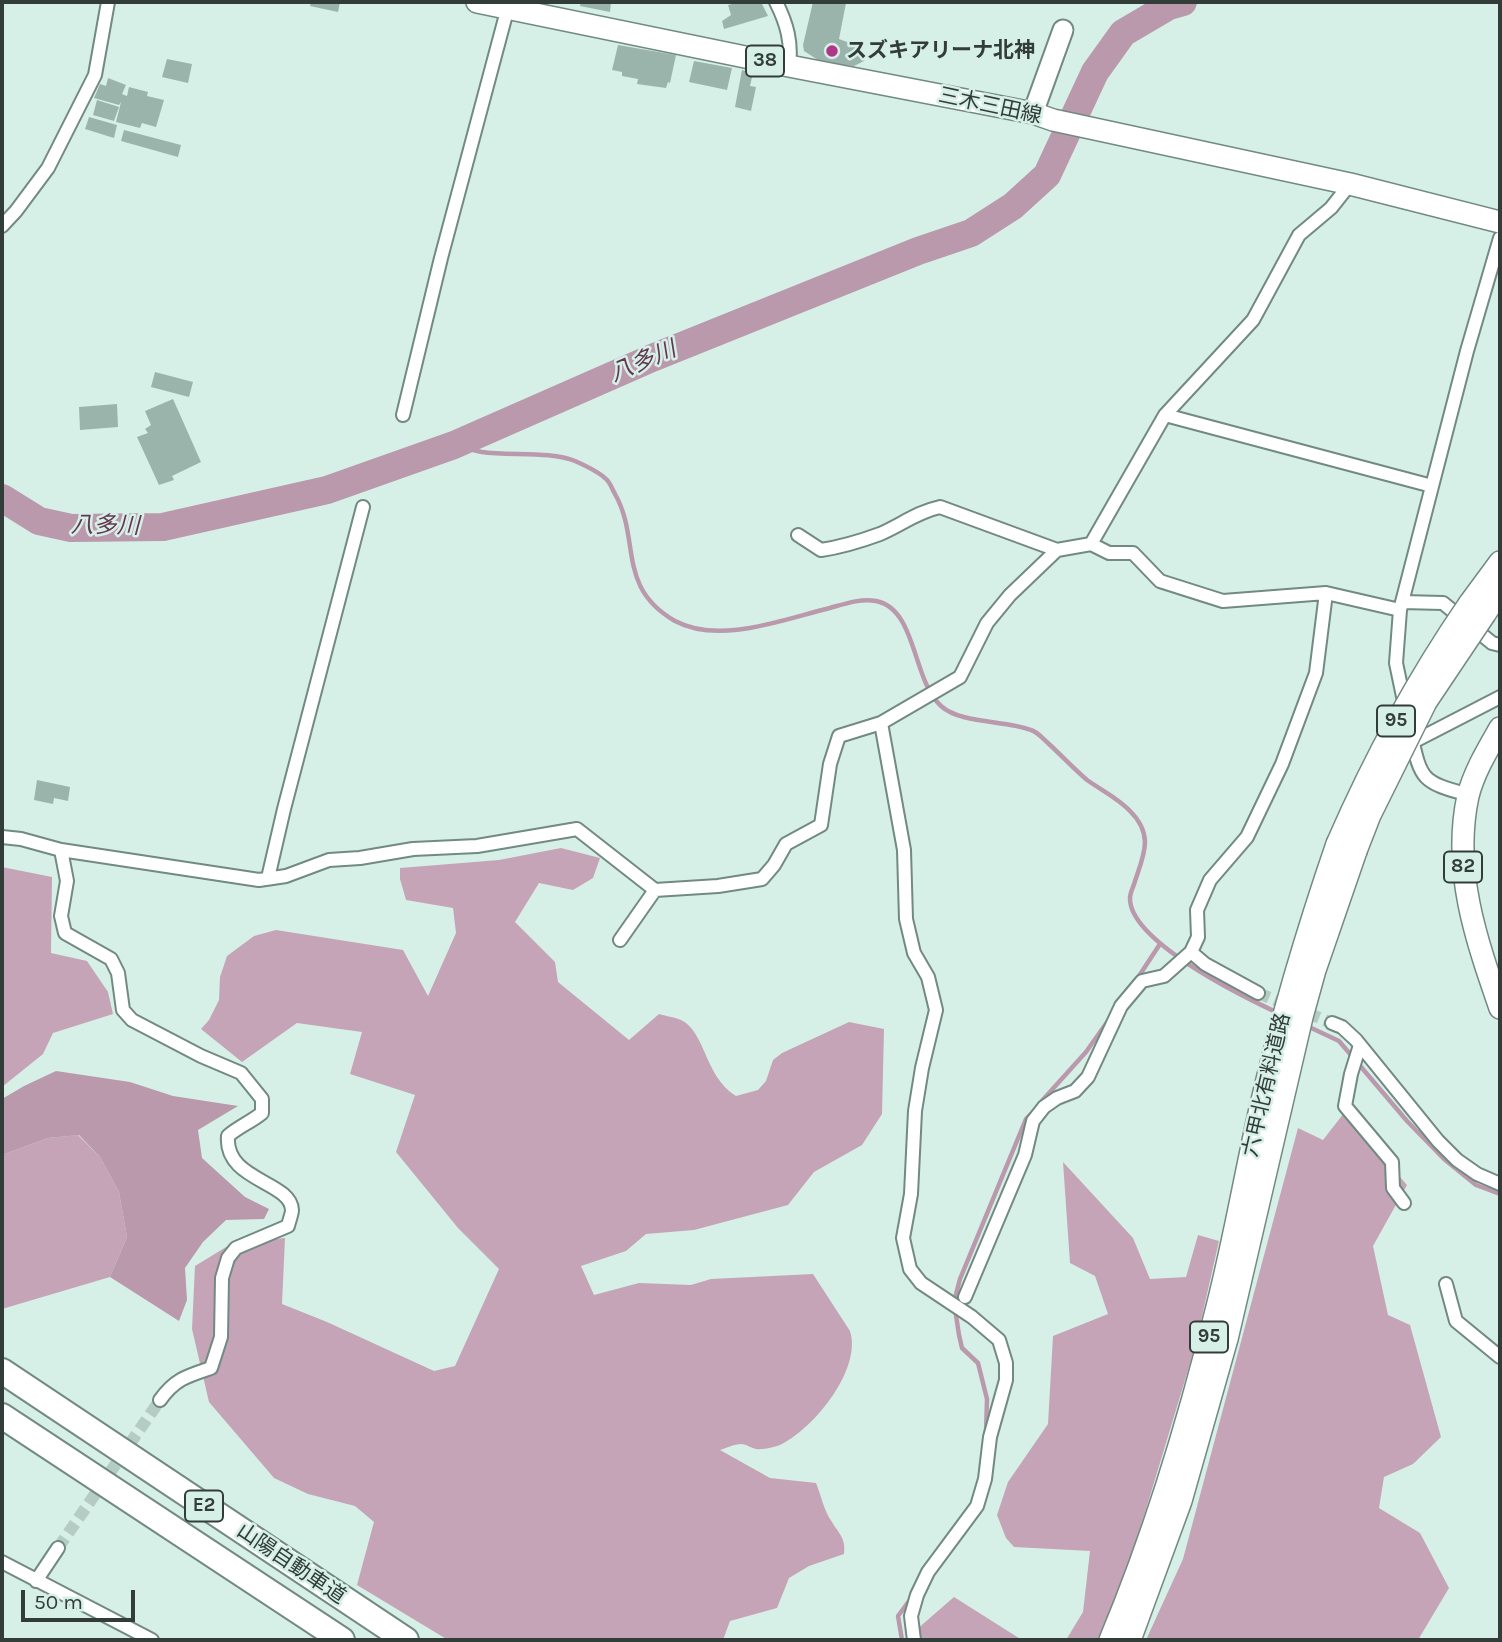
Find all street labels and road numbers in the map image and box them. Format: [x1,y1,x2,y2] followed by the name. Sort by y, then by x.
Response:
[746,45,784,76] road number: 38
[936,83,1044,129] street label: 三木三田線
[1377,706,1415,736] road number: 95
[1444,852,1482,882] road number: 82
[1238,1011,1296,1159] street label: 六甲北有料道路
[1190,1322,1228,1352] road number: 95
[185,1490,223,1522] road number: E2
[232,1518,350,1610] street label: 山陽自動車道

